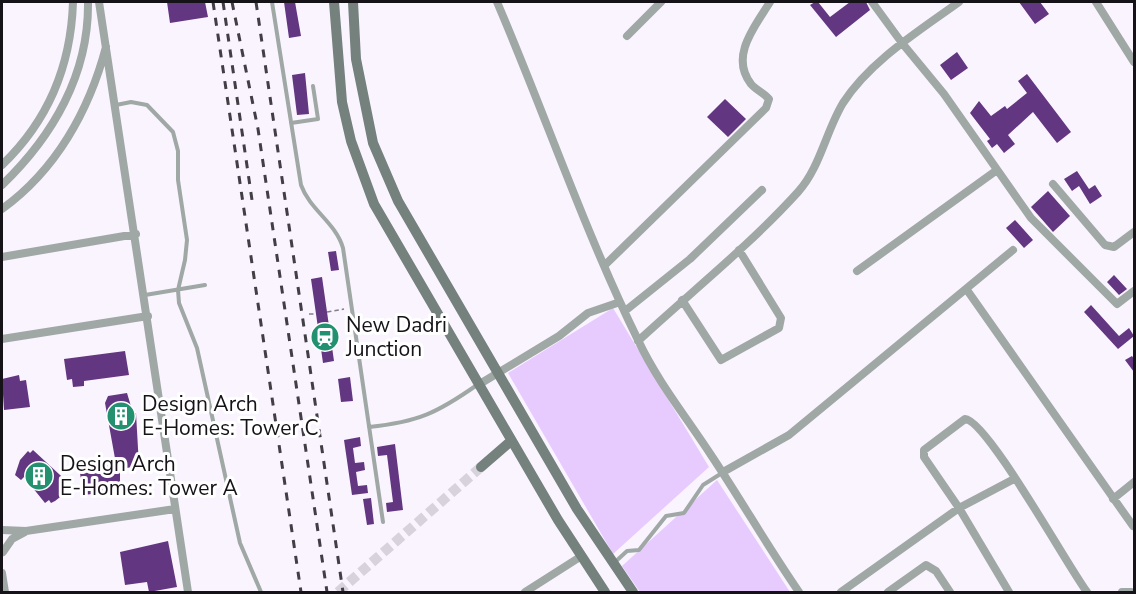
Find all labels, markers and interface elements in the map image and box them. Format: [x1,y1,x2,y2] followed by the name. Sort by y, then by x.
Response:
[345,311,447,363] place label: New Dadri Junction
[309,321,341,353] station icon: New Dadri Junction
[142,390,319,442] place label: Design Arch E-Homes: Tower C
[105,400,137,432] building icon: Design Arch E-Homes: Tower C
[60,450,238,502] place label: Design Arch E-Homes: Tower A
[23,460,55,492] building icon: Design Arch E-Homes: Tower A

